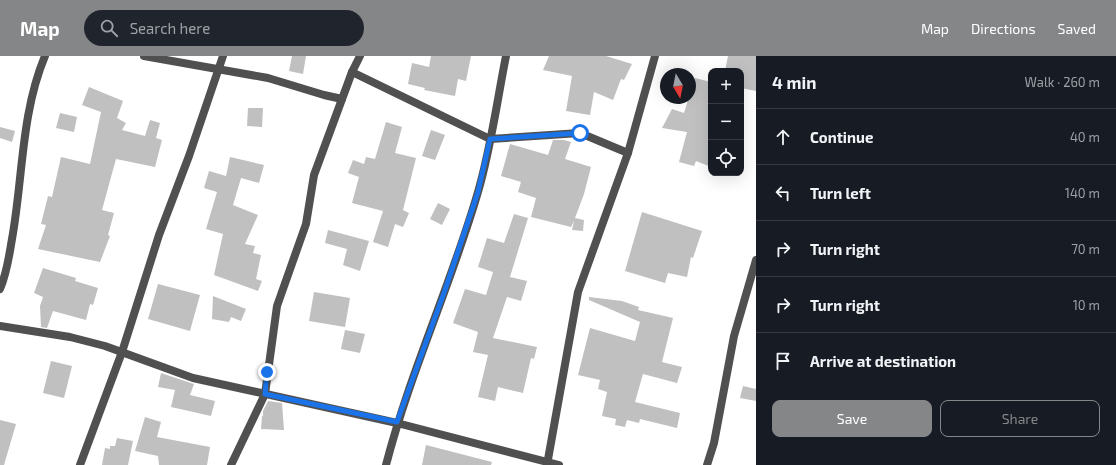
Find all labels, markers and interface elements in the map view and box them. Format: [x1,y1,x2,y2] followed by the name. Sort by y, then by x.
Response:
[84,10,364,46] search box
[20,17,60,40] text: Map
[98,17,120,39] icon: search
[130,19,210,37] text: Search here
[921,20,949,37] text: Map
[971,20,1036,37] text: Directions
[1058,20,1096,37] text: Saved
[660,68,696,104] north arrow
[708,68,744,176] map controls
[708,68,744,104] button: +
[772,72,816,92] text: 4 min
[1025,74,1100,90] text: Walk · 260 m
[708,104,744,140] button: −
[571,124,589,142] route start
[772,126,794,148] icon: ahead
[810,128,873,146] text: Continue
[1070,129,1100,145] text: 40 m
[708,140,744,176] button: locate
[772,182,794,204] icon: left
[810,184,871,202] text: Turn left
[1065,185,1100,201] text: 140 m
[772,238,794,260] icon: right
[810,240,880,258] text: Turn right
[1071,241,1100,257] text: 70 m
[772,294,794,316] icon: right
[810,296,880,314] text: Turn right
[1073,297,1100,313] text: 10 m
[772,350,794,372] icon: arrive
[810,352,956,370] text: Arrive at destination
[258,363,276,381] route end
[772,400,932,437] button: Save
[940,400,1100,437] button: Share

